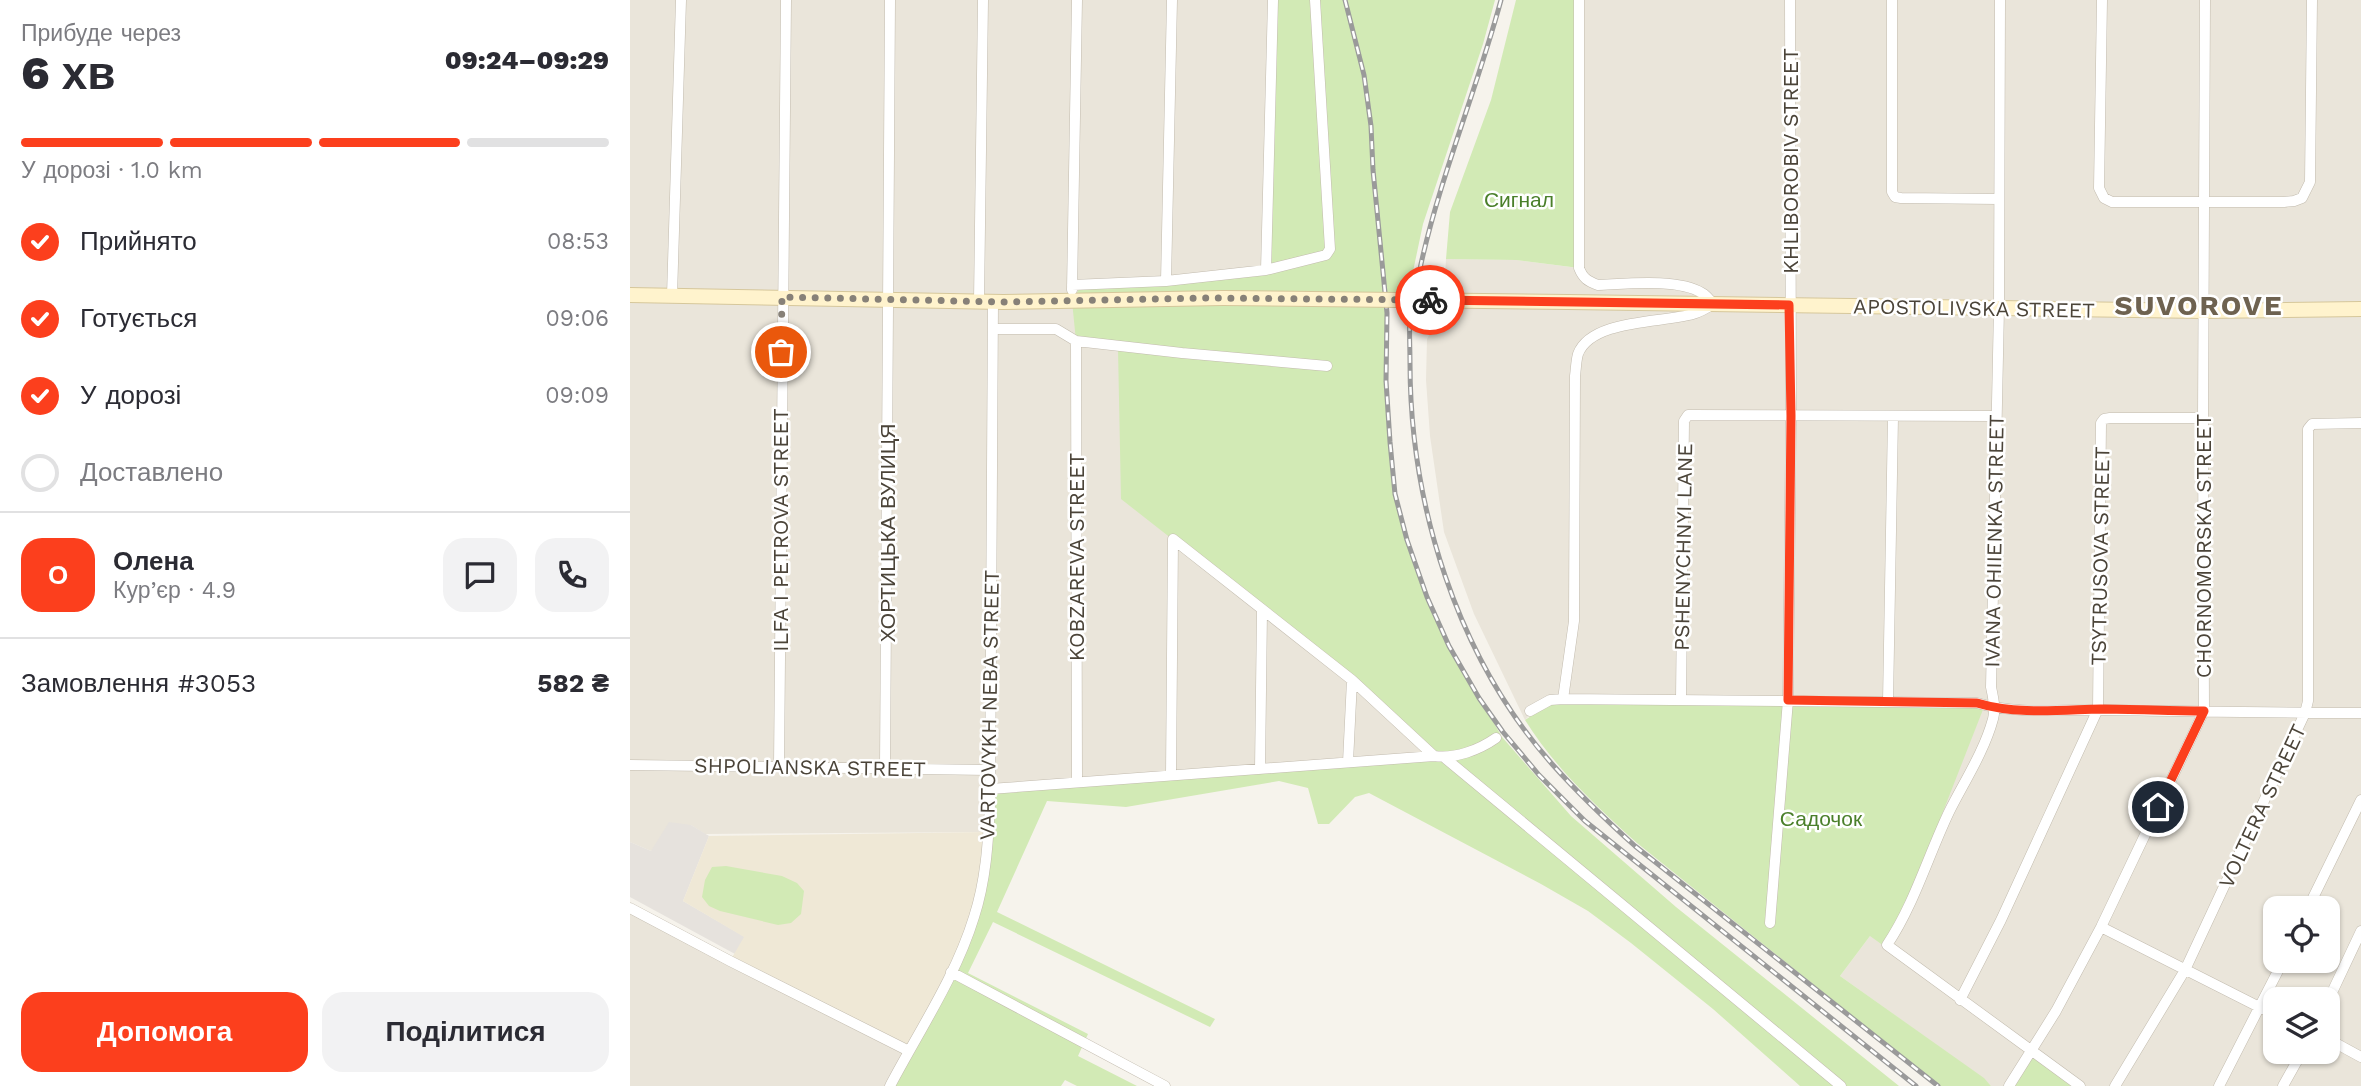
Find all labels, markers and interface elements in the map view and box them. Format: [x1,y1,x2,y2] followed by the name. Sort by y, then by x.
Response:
[21,20,181,47] text: Прибуде через
[445,45,609,75] text: 09:24–09:29
[21,46,116,100] text: 6 хв
[1778,48,1803,274] street label: KHLIBOROBIV STREET
[21,157,203,184] text: У дорозі · 1.0 km
[1484,187,1554,212] park label: Сигнал
[21,223,59,261] icon: check
[80,226,197,256] text: Прийнято
[547,228,609,255] text: 08:53
[1395,265,1465,335] courier
[1411,281,1449,319] icon: bike
[2114,289,2284,322] district label: SUVOROVE
[1853,293,2095,323] street label: APOSTOLIVSKA STREET
[21,300,59,338] icon: check
[80,303,197,333] text: Готується
[545,305,609,332] text: 09:06
[751,322,811,382] pin
[762,333,800,371] icon: bag
[21,377,59,415] icon: check
[80,380,181,410] text: У дорозі
[545,382,609,409] text: 09:09
[768,408,793,652] street label: ILFA I PETROVA STREET
[2191,413,2216,678] street label: CHORNOMORSKA STREET
[1979,414,2009,668] street label: IVANA OHIIENKA STREET
[875,424,900,642] street label: ХОРТИЦЬКА ВУЛИЦЯ
[1669,443,1697,651] street label: PSHENYCHNYI LANE
[2086,446,2114,666] street label: TSYTRUSOVA STREET
[1064,452,1089,661] street label: KOBZAREVA STREET
[80,457,223,487] text: Доставлено
[443,538,517,612] button: chat
[535,538,609,612] button: phone
[113,546,194,576] text: Олена
[48,560,68,590] text: О
[974,569,1004,840] street label: VARTOVYKH NEBA STREET
[113,577,236,604] text: Кур’єр · 4.9
[21,668,256,698] text: Замовлення #3053
[537,668,609,698] text: 582 ₴
[2213,720,2311,892] street label: VOLTERA STREET
[694,752,926,782] street label: SHPOLIANSKA STREET
[2128,777,2188,837] pin
[2139,788,2177,826] icon: home
[1780,806,1863,831] park label: Садочок
[2263,896,2340,1064] map controls
[2263,896,2340,973] button: locate
[2263,987,2340,1064] button: layers
[21,992,308,1072] button: Допомога
[322,992,609,1072] button: Поділитися

